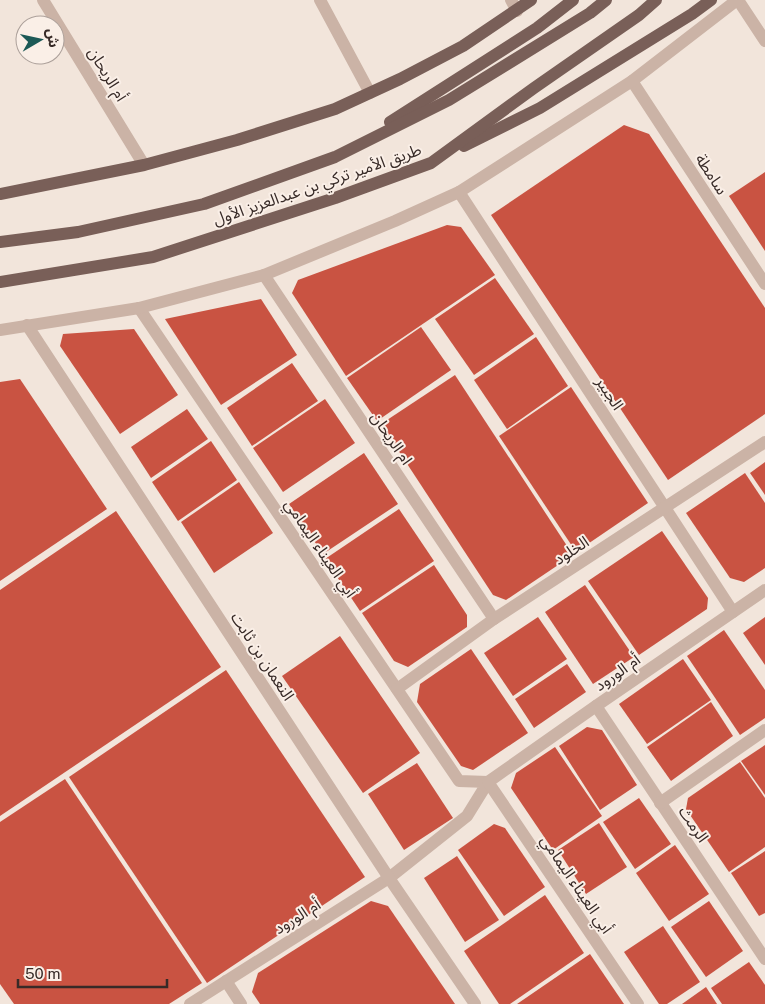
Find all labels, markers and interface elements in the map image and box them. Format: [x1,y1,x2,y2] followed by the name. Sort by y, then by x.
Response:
[15,15,65,65] north arrow
[43,27,62,49] text: ش
[81,44,131,106] street label: أم الريحان
[210,140,425,232] street label: طريق الأمير تركي بن عبدالعزيز الأول
[691,150,732,198] street label: سامطة
[591,372,627,414] street label: الجبير
[364,408,416,470] street label: ام الريحان
[278,495,361,603] street label: أبي العيناء اليمامي
[550,532,592,569] street label: الخلود
[227,608,298,704] street label: النعمان بن ثابت
[591,650,646,697] street label: أم الورود
[675,803,713,846] street label: الرمث
[534,831,617,939] street label: أبي العيناء اليمامي
[270,895,326,941] street label: أم الورود
[18,956,166,988] scale bar
[25,965,60,982] text: 50 m

